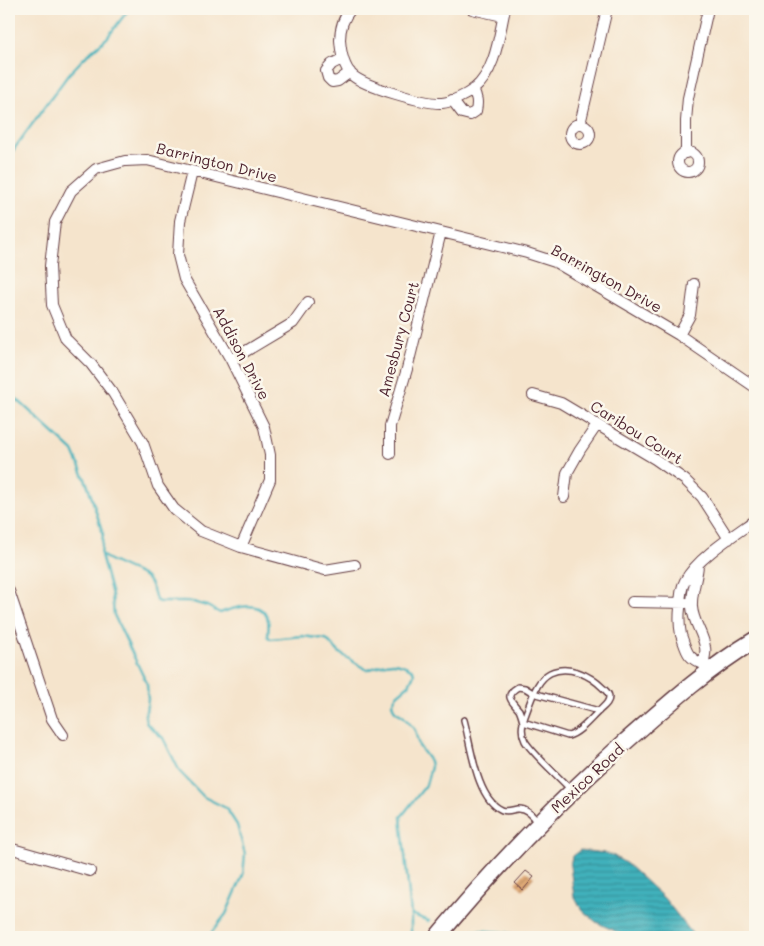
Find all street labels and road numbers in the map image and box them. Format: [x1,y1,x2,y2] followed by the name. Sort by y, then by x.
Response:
[155,137,279,187] street label: Barrington Drive
[548,239,666,317] street label: Barrington Drive
[373,279,423,399] street label: Amesbury Court
[209,303,275,403] street label: Addison Drive
[587,396,687,468] street label: Caribou Court
[546,739,628,817] street label: Mexico Road

